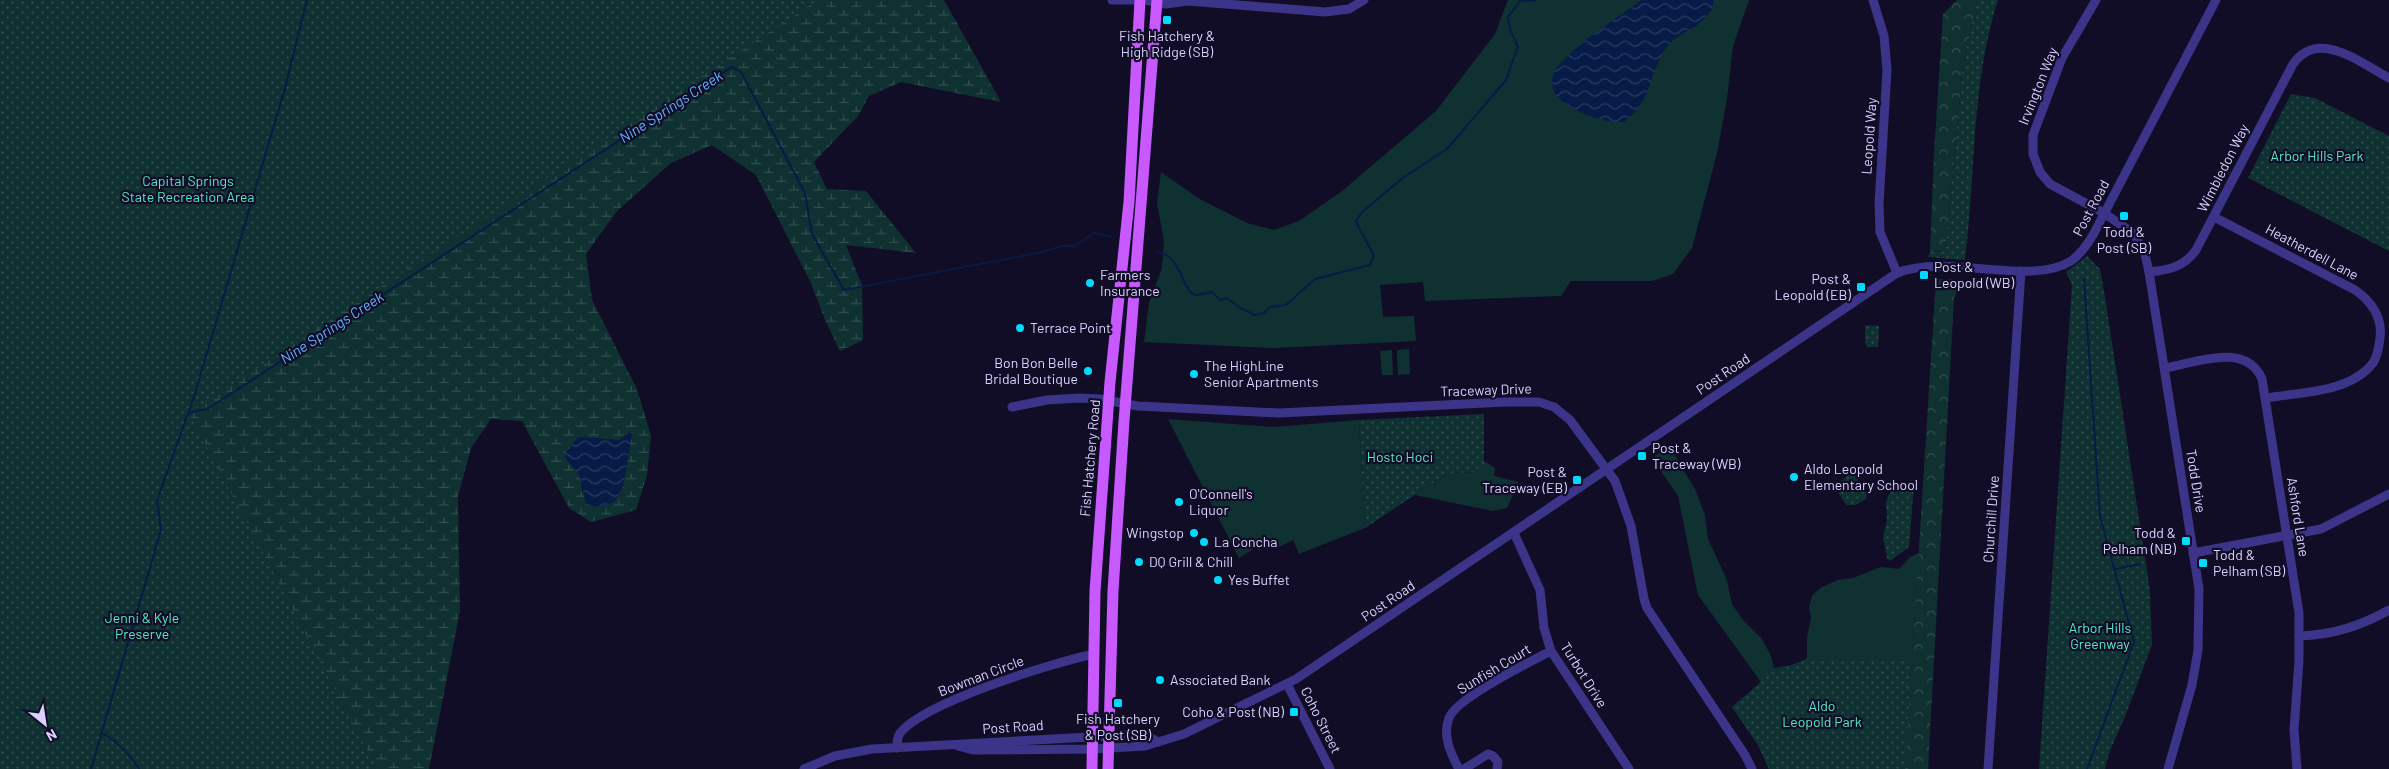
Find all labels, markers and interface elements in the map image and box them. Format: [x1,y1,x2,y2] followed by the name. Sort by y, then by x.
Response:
[1161,14,1173,26] marker: Fish Hatchery & High Ridge (SB)
[1119,27,1215,60] place label: Fish Hatchery & High Ridge (SB)
[2014,44,2061,127] street label: Irvington Way
[615,66,726,146] water label: Nine Springs Creek
[1857,96,1880,175] street label: Leopold Way
[2193,120,2252,215] street label: Wimbledon Way
[2271,147,2363,164] park label: Arbor Hills Park
[121,172,255,205] park label: Capital Springs State Recreation Area
[2069,177,2112,239] street label: Post Road
[2118,210,2130,222] marker: Todd & Post (SB)
[2263,220,2362,283] street label: Heatherdell Lane
[2097,223,2152,256] place label: Todd & Post (SB)
[1934,258,2014,291] place label: Post & Leopold (WB)
[1100,266,1160,299] place label: Farmers Insurance
[1918,269,1930,281] marker: Post & Leopold (WB)
[1774,270,1851,303] place label: Post & Leopold (EB)
[1084,277,1096,289] marker: Farmers Insurance
[1855,281,1867,293] marker: Post & Leopold (EB)
[276,287,387,367] water label: Nine Springs Creek
[1030,319,1111,336] place label: Terrace Point
[1014,322,1026,334] marker: Terrace Point
[1693,349,1753,398] street label: Post Road
[984,354,1078,387] place label: Bon Bon Belle Bridal Boutique
[1204,357,1319,390] place label: The HighLine Senior Apartments
[1082,365,1094,377] marker: Bon Bon Belle Bridal Boutique
[1188,368,1200,380] marker: The HighLine Senior Apartments
[1440,379,1532,400] street label: Traceway Drive
[1076,399,1103,517] street label: Fish Hatchery Road
[1652,439,1741,472] place label: Post & Traceway (WB)
[1367,448,1433,465] park label: Hosto Hoci
[2183,448,2210,514] street label: Todd Drive
[1636,450,1648,462] marker: Post & Traceway (WB)
[1804,460,1918,493] place label: Aldo Leopold Elementary School
[1482,463,1567,496] place label: Post & Traceway (EB)
[1788,471,1800,483] marker: Aldo Leopold Elementary School
[1571,474,1583,486] marker: Post & Traceway (EB)
[1979,475,2002,563] street label: Churchill Drive
[2284,476,2313,558] street label: Ashford Lane
[1189,485,1253,518] place label: O'Connell's Liquor
[1173,496,1185,508] marker: O'Connell's Liquor
[1126,524,1184,541] place label: Wingstop
[2103,524,2176,557] place label: Todd & Pelham (NB)
[1188,527,1200,539] marker: Wingstop
[1214,533,1277,550] place label: La Concha
[2180,535,2192,547] marker: Todd & Pelham (NB)
[1198,536,1210,548] marker: La Concha
[2213,546,2285,579] place label: Todd & Pelham (SB)
[1149,553,1233,570] place label: DQ Grill & Chill
[1133,556,1145,568] marker: DQ Grill & Chill
[2197,557,2209,569] marker: Todd & Pelham (SB)
[1228,571,1290,588] place label: Yes Buffet
[1212,574,1224,586] marker: Yes Buffet
[1358,576,1418,625] street label: Post Road
[105,609,179,642] park label: Jenni & Kyle Preserve
[2069,619,2132,652] park label: Arbor Hills Greenway
[1558,639,1611,711] street label: Turbot Drive
[1454,640,1534,697] street label: Sunfish Court
[936,651,1026,700] street label: Bowman Circle
[1170,671,1271,688] place label: Associated Bank
[1154,674,1166,686] marker: Associated Bank
[1297,684,1345,756] street label: Coho Street
[1112,697,1124,709] marker: Fish Hatchery & Post (SB)
[1782,697,1862,730] park label: Aldo Leopold Park
[20,699,70,749] north arrow
[1182,703,1284,720] place label: Coho & Post (NB)
[1288,706,1300,718] marker: Coho & Post (NB)
[1076,710,1160,743] place label: Fish Hatchery & Post (SB)
[982,716,1044,737] street label: Post Road
[43,726,60,745] text: N

